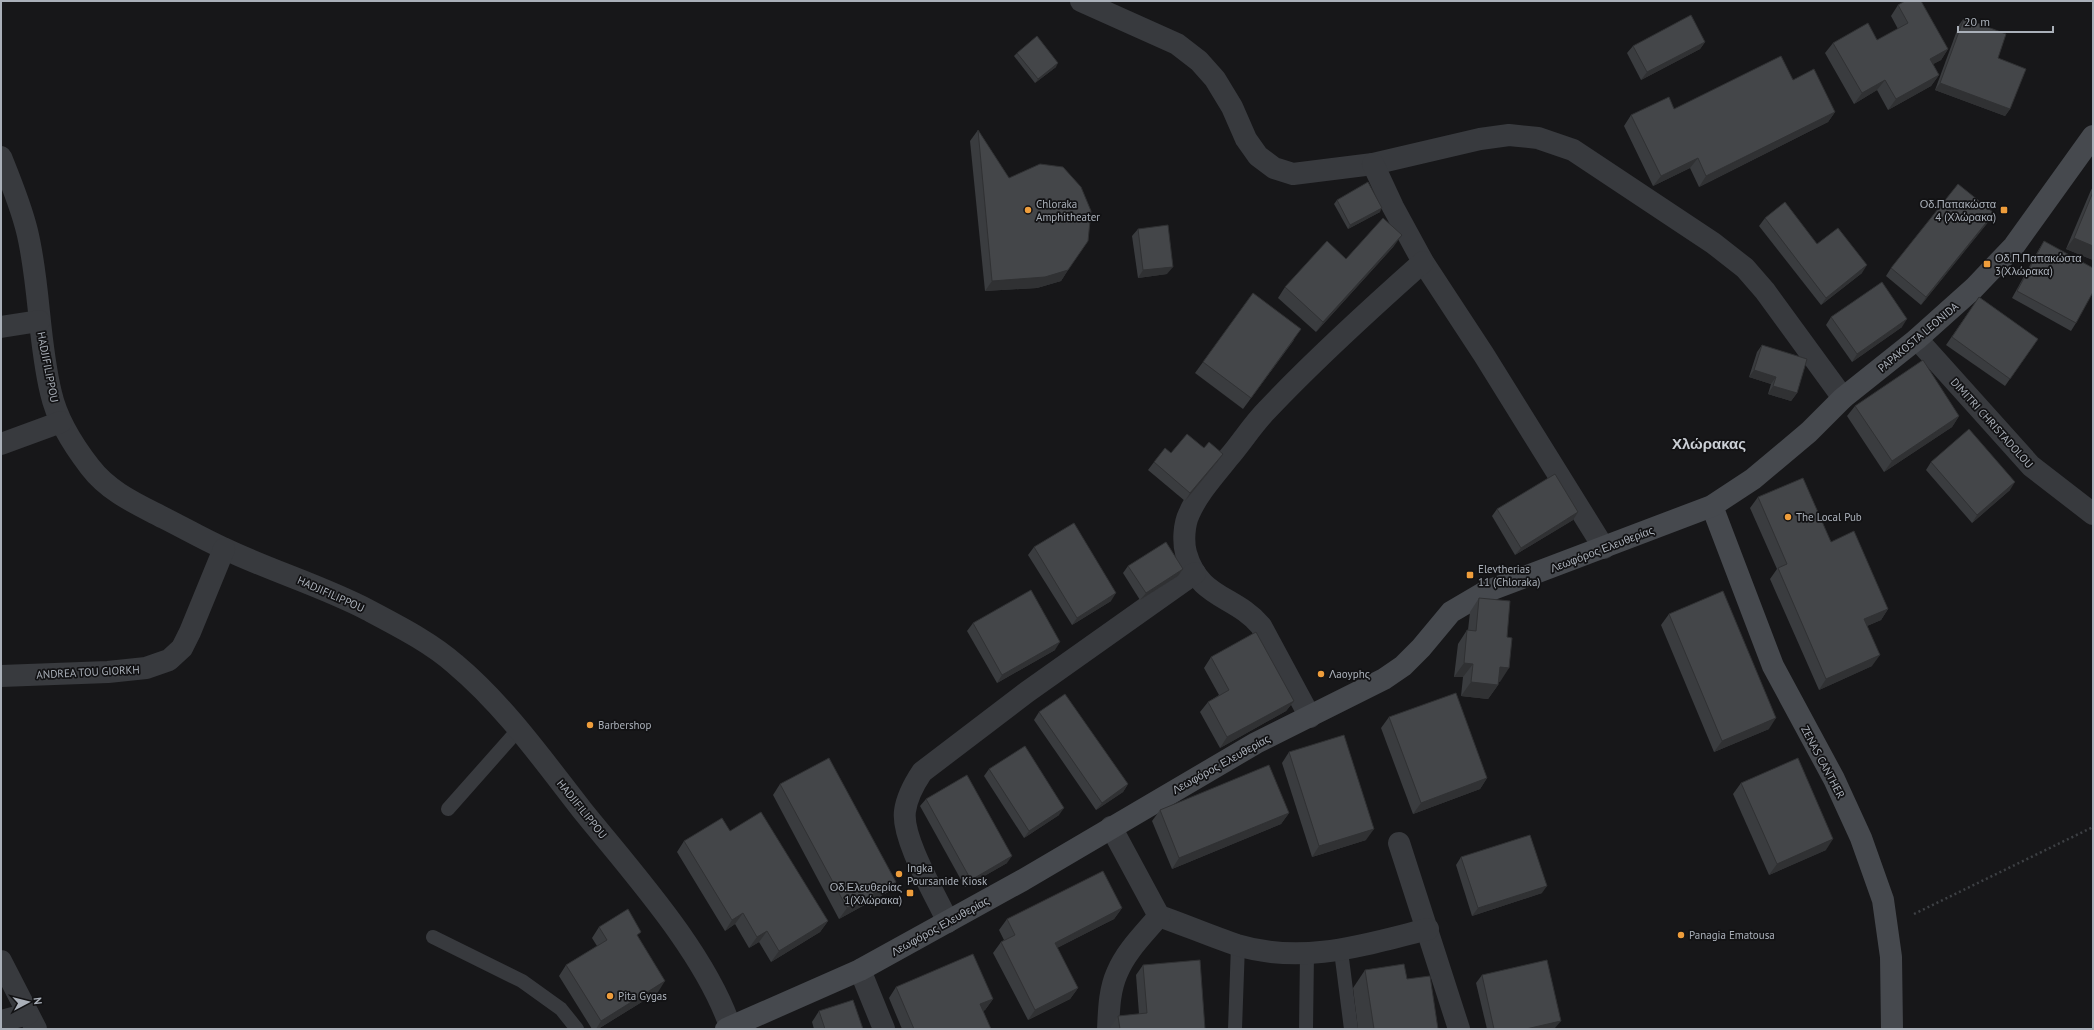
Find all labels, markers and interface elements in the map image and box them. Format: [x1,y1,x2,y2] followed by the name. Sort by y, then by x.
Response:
[1958,8,2053,34] scale bar
[1964,14,1990,29] text: 20 m
[1036,197,1100,224] place label: Chloraka Amphitheater
[1920,197,1997,224] place label: Οδ.Παπακώστα 4 (Χλώρακα)
[1023,205,1033,215] marker: Chloraka Amphitheater
[1999,205,2009,215] marker: Οδ.Παπακώστα 4 (Χλώρακα)
[1995,251,2082,278] place label: Οδ.Π.Παπακώστα 3(Χλώρακα)
[1982,259,1992,269] marker: Οδ.Π.Παπακώστα 3(Χλώρακα)
[1875,299,1961,375] street label: PAPAKOSTA LEONIDA
[34,330,62,404] street label: HADJIFILIPPOU
[1948,375,2036,471] street label: DIMITRI CHRISTADOLOU
[1672,434,1746,453] district label: Χλώρακας
[1796,510,1862,524] place label: The Local Pub
[1783,512,1793,522] marker: The Local Pub
[1548,523,1656,575] street label: Λεωφόρος Ελευθερίας
[1478,562,1540,589] place label: Elevtherias 11 (Chloraka)
[1465,570,1475,580] marker: Elevtherias 11 (Chloraka)
[295,573,367,615] street label: HADJIFILIPPOU
[36,662,140,682] street label: ANDREA TOU GIORKH
[1329,667,1370,681] place label: Λaoyphς
[1316,669,1326,679] marker: Λaoyphς
[598,718,651,732] place label: Barbershop
[585,720,595,730] marker: Barbershop
[1798,723,1848,801] street label: ZENAS CANTHER
[1170,731,1272,797] street label: Λεωφόρος Ελευθερίας
[554,777,610,841] street label: HADJIFILIPPOU
[907,861,988,888] place label: Ingka Poursanide Kiosk
[894,869,904,879] marker: Ingka Poursanide Kiosk
[830,880,902,907] place label: Οδ.Ελευθερίας 1(Χλώρακα)
[905,888,915,898] marker: Οδ.Ελευθερίας 1(Χλώρακα)
[889,893,991,959] street label: Λεωφόρος Ελευθερίας
[1689,928,1775,942] place label: Panagia Ematousa
[1676,930,1686,940] marker: Panagia Ematousa
[8,982,48,1022] north arrow
[618,989,667,1003] place label: Pita Gygas
[605,991,615,1001] marker: Pita Gygas
[31,996,45,1005] text: N

